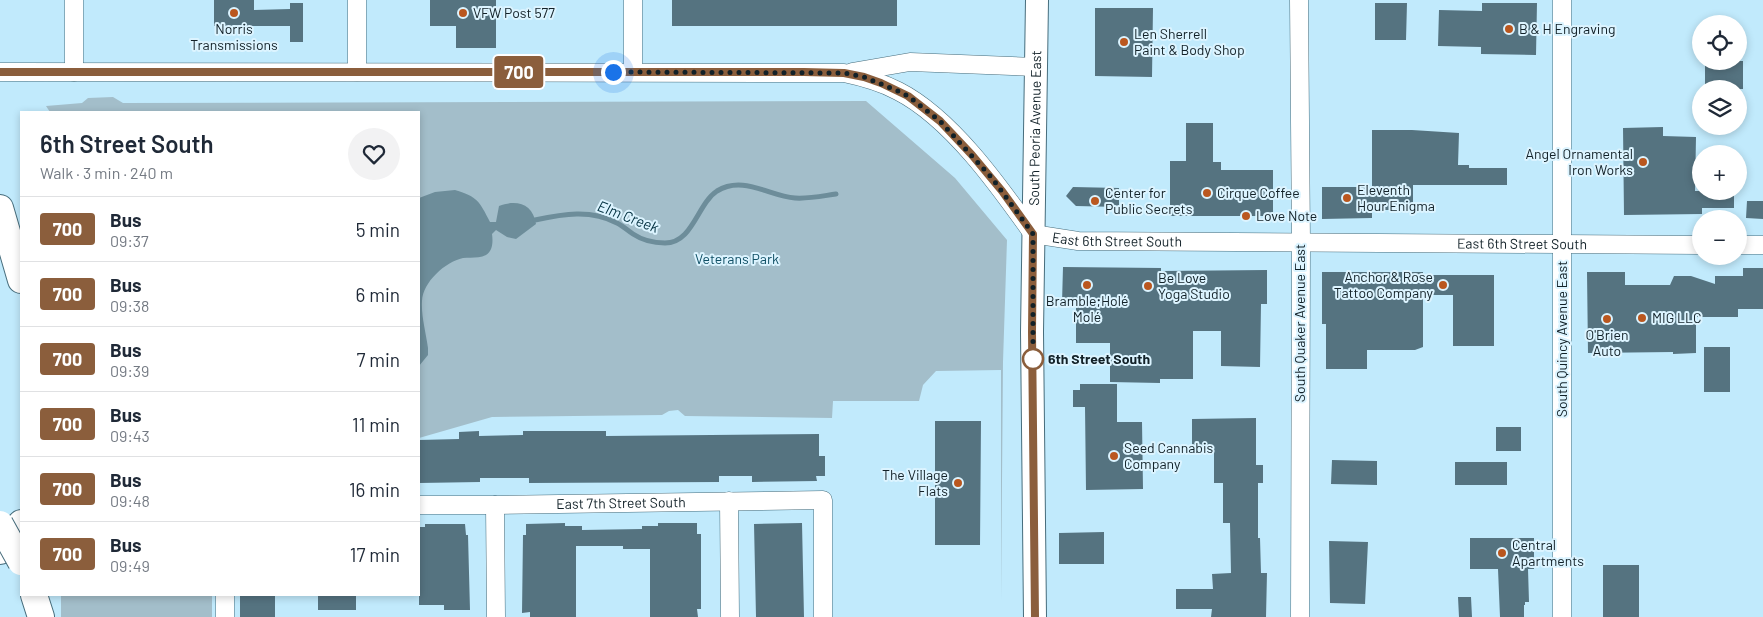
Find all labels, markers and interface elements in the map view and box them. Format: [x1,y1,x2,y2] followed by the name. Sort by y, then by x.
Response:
[473,4,555,21] place label: VFW Post 577
[228,7,240,19] marker: Norris Transmissions
[457,7,469,19] marker: VFW Post 577
[1692,15,1747,265] map controls
[1692,15,1747,70] button: locate
[190,20,278,53] place label: Norris Transmissions
[1519,20,1615,37] place label: B & H Engraving
[1503,23,1515,35] marker: B & H Engraving
[1134,25,1245,58] place label: Len Sherrell Paint & Body Shop
[1118,36,1130,48] marker: Len Sherrell Paint & Body Shop
[1025,50,1044,206] street label: South Peoria Avenue East
[490,56,548,88] line badge: 700
[601,60,626,85] your location
[504,61,534,83] text: 700
[1692,80,1747,135] button: layers
[348,128,400,180] button: heart
[40,129,214,158] text: 6th Street South
[1526,145,1633,178] place label: Angel Ornamental Iron Works
[1692,145,1747,200] button: +
[1637,156,1649,168] marker: Angel Ornamental Iron Works
[40,163,173,182] text: Walk · 3 min · 240 m
[1357,181,1435,214] place label: Eleventh Hour Enigma
[1105,184,1193,217] place label: Center for Public Secrets
[1217,184,1300,201] place label: Cirque Coffee
[1201,187,1213,199] marker: Cirque Coffee
[1341,192,1353,204] marker: Eleventh Hour Enigma
[1089,195,1101,207] marker: Center for Public Secrets
[595,196,662,236] water label: Elm Creek
[1256,207,1317,224] place label: Love Note
[110,208,142,231] text: Bus
[1240,210,1252,222] marker: Love Note
[1692,210,1747,265] button: −
[53,218,82,240] text: 700
[356,218,400,241] text: 5 min
[1051,228,1182,250] street label: East 6th Street South
[110,231,149,250] text: 09:37
[1457,234,1587,252] street label: East 6th Street South
[1291,244,1308,402] street label: South Quaker Avenue East
[695,250,779,267] park label: Veterans Park
[1553,261,1570,417] street label: South Quincy Avenue East
[1334,268,1434,301] place label: Anchor & Rose Tattoo Company
[1158,269,1230,302] place label: Be Love Yoga Studio
[110,273,142,296] text: Bus
[1081,279,1093,291] marker: Bramble;Holé Molé
[1437,279,1449,291] marker: Anchor & Rose Tattoo Company
[1142,280,1154,292] marker: Be Love Yoga Studio
[53,283,82,305] text: 700
[356,283,400,306] text: 6 min
[1046,292,1128,325] place label: Bramble;Holé Molé
[110,296,149,315] text: 09:38
[1652,309,1701,326] place label: MIG LLC
[1636,312,1648,324] marker: MIG LLC
[1601,313,1613,325] marker: O'Brien Auto
[1585,326,1629,359] place label: O'Brien Auto
[110,338,142,361] text: Bus
[53,348,82,370] text: 700
[356,348,400,371] text: 7 min
[1022,348,1044,370] marker: 6th Street South
[1048,350,1150,367] place label: 6th Street South
[110,361,149,380] text: 09:39
[110,403,142,426] text: Bus
[53,413,82,435] text: 700
[352,413,400,436] text: 11 min
[110,426,150,445] text: 09:43
[1124,439,1214,472] place label: Seed Cannabis Company
[1108,450,1120,462] marker: Seed Cannabis Company
[882,466,948,499] place label: The Village Flats
[110,468,142,491] text: Bus
[952,477,964,489] marker: The Village Flats
[53,478,82,500] text: 700
[349,478,400,501] text: 16 min
[110,491,150,510] text: 09:48
[556,493,686,512] street label: East 7th Street South
[110,533,142,556] text: Bus
[1512,536,1584,569] place label: Central Apartments
[53,543,82,565] text: 700
[350,543,400,566] text: 17 min
[1496,547,1508,559] marker: Central Apartments
[110,556,150,575] text: 09:49

